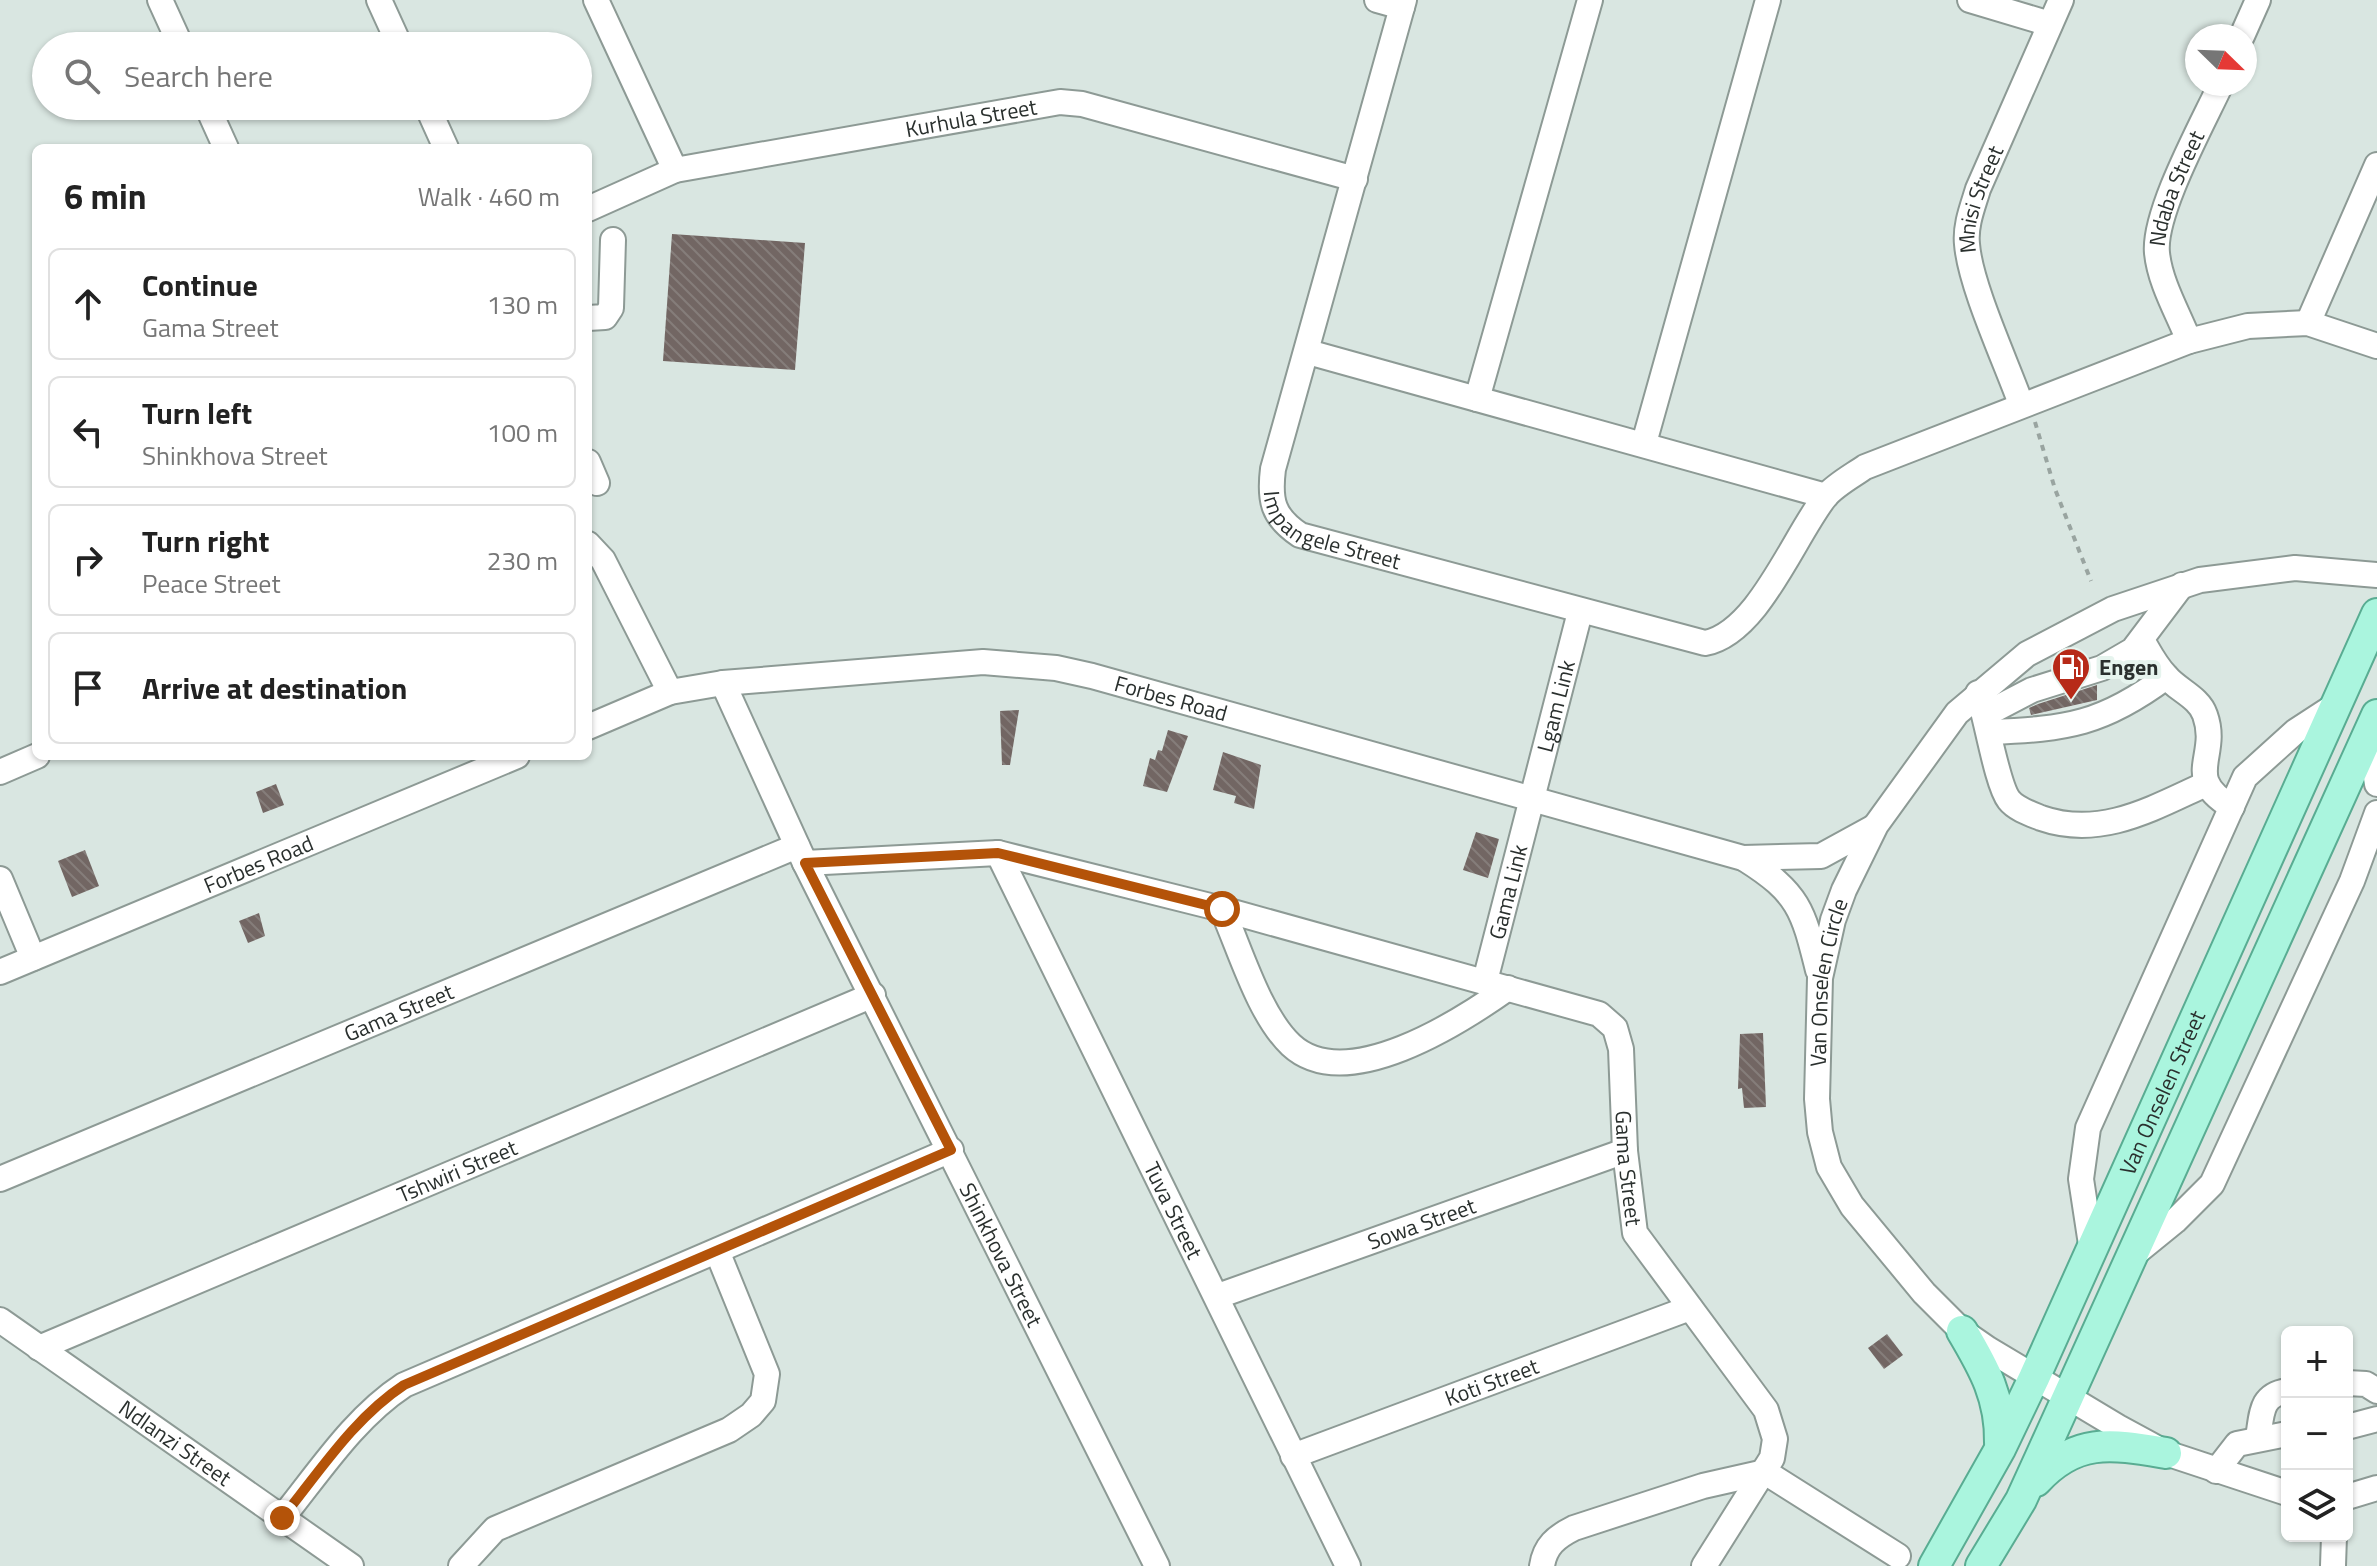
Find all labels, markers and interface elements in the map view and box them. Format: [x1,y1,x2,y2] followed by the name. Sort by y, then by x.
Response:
[2185,24,2257,96] north arrow
[32,32,592,120] search box
[124,53,273,99] text: Search here
[60,54,104,98] icon: search
[903,89,1040,146] street label: Kurhula Street
[2140,124,2213,248] street label: Ndaba Street
[1949,140,2012,255] street label: Mnisi Street
[64,170,147,222] text: 6 min
[418,177,560,216] text: Walk · 460 m
[142,262,258,308] text: Continue
[66,282,110,326] icon: ahead
[487,285,558,324] text: 130 m
[142,308,279,347] text: Gama Street
[142,390,252,436] text: Turn left
[66,410,110,454] icon: left
[487,413,558,452] text: 100 m
[142,436,328,475] text: Shinkhova Street
[1255,489,1405,578] street label: Impangele Street
[142,518,270,564] text: Turn right
[66,538,110,582] icon: right
[487,541,558,580] text: 230 m
[142,564,281,603] text: Peace Street
[2050,646,2092,701] fuel station icon: Engen
[2099,650,2159,684] place label: Engen
[1528,656,1584,756] street label: Lgam Link
[142,665,407,711] text: Arrive at destination
[66,666,110,710] icon: arrive
[1111,666,1231,730] street label: Forbes Road
[198,826,318,902] street label: Forbes Road
[1479,840,1537,943] street label: Gama Link
[1204,891,1240,927] route start
[1801,893,1857,1067] street label: Van Onselen Circle
[339,974,459,1050] street label: Gama Street
[2110,1004,2214,1180] street label: Van Onselen Street
[1606,1110,1651,1228] street label: Gama Street
[392,1130,523,1211] street label: Tshwiri Street
[1135,1156,1212,1265] street label: Tuva Street
[951,1177,1052,1333] street label: Shinkhova Street
[1363,1188,1481,1258] street label: Sowa Street
[2281,1326,2353,1542] map controls
[2281,1326,2353,1398] button: +
[1440,1349,1544,1415] street label: Koti Street
[112,1391,239,1494] street label: Ndlanzi Street
[2281,1398,2353,1470] button: −
[2281,1470,2353,1542] button: layers
[264,1500,300,1536] route end

